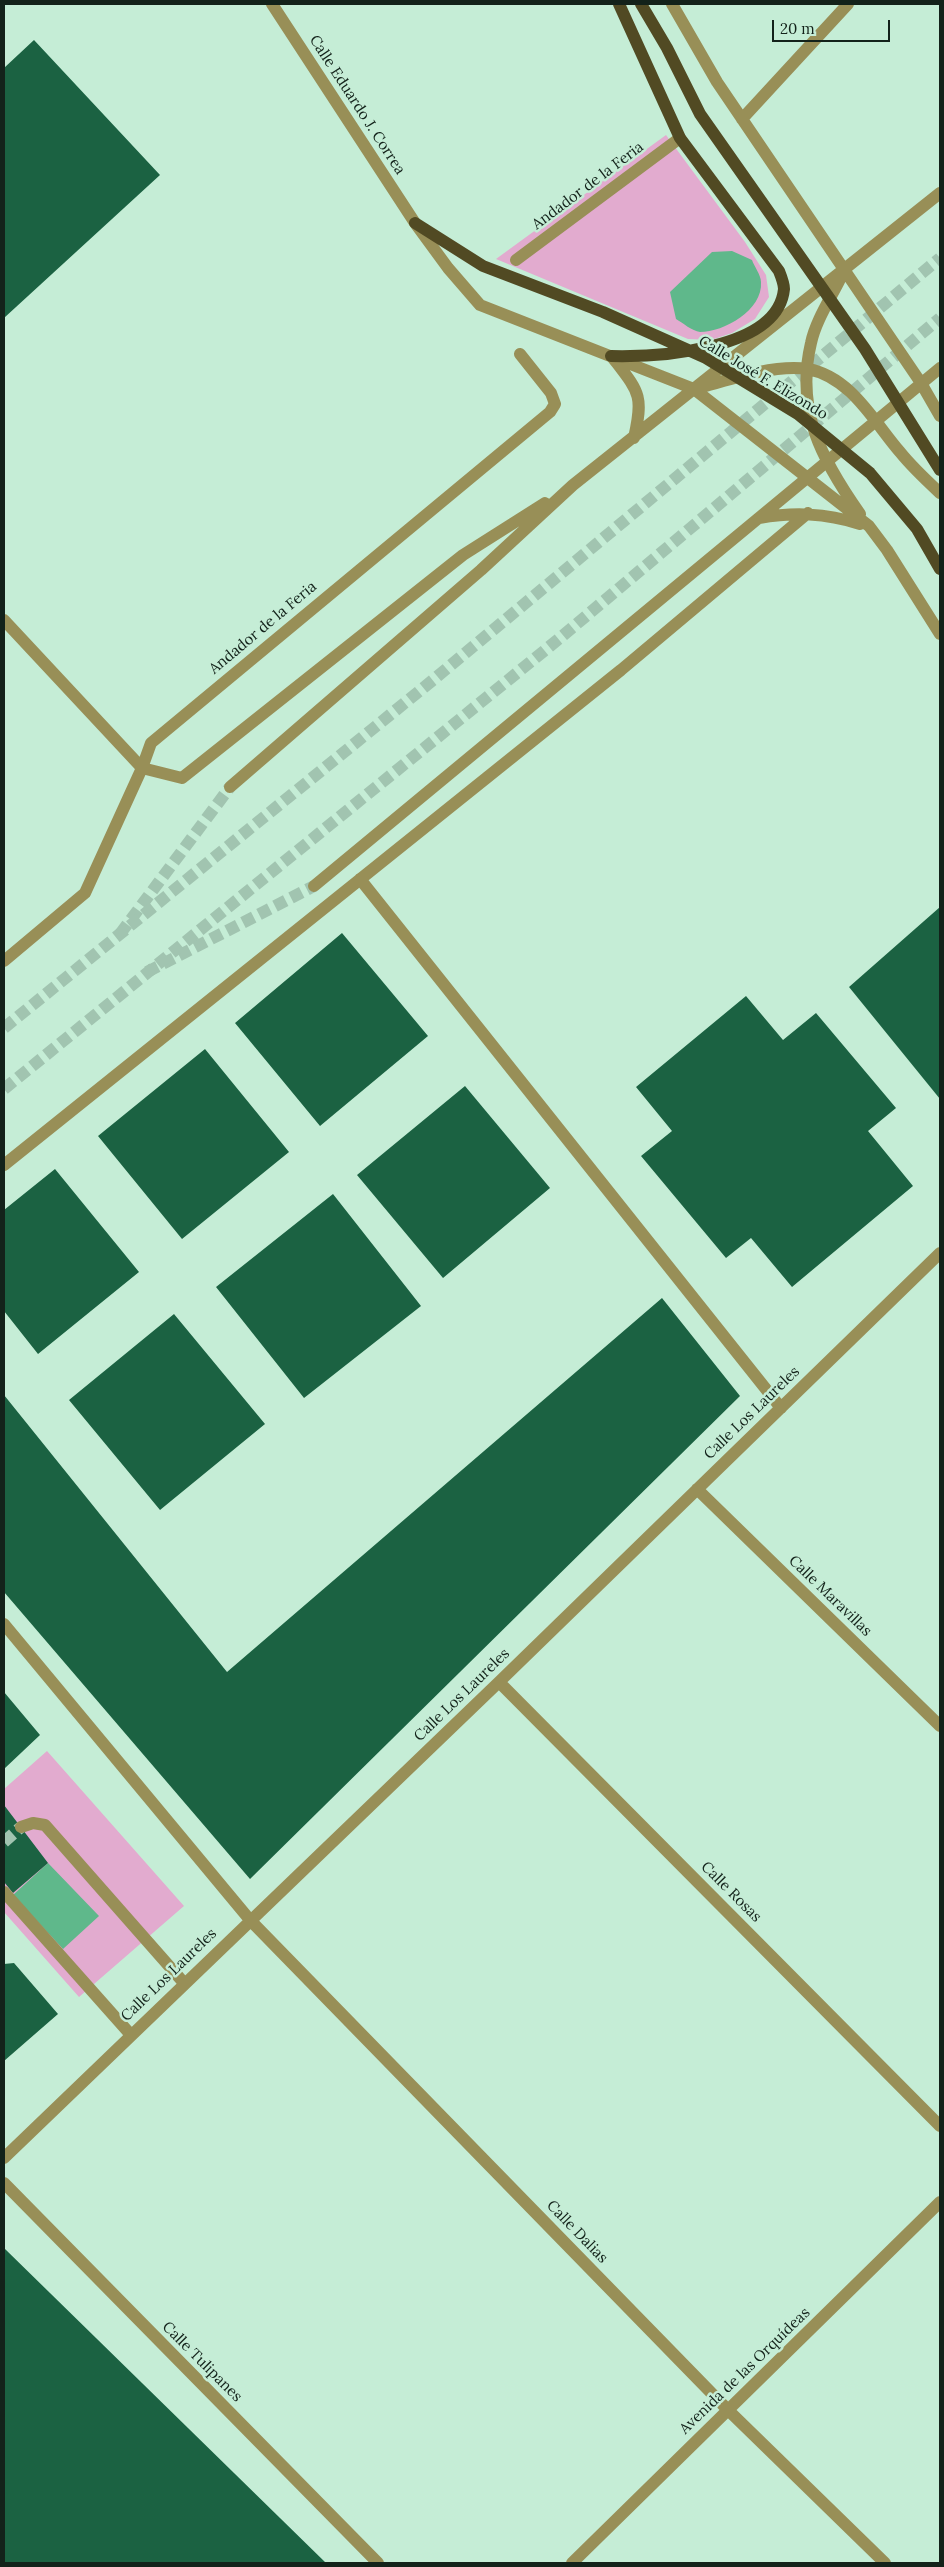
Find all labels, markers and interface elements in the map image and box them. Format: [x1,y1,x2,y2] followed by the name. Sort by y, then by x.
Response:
[774,10,892,42] scale bar
[780,19,815,38] text: 20 m
[305,32,409,178] street label: Calle Eduardo J. Correa
[529,138,647,234] street label: Andador de la Feria
[695,332,831,424] street label: Calle José F. Elizondo
[206,578,320,678] street label: Andador de la Feria
[700,1363,804,1463] street label: Calle Los Laureles
[785,1552,875,1640] street label: Calle Maravillas
[410,1645,514,1745] street label: Calle Los Laureles
[697,1858,765,1926] street label: Calle Rosas
[117,1925,221,2025] street label: Calle Los Laureles
[543,2197,611,2267] street label: Calle Dalias
[676,2304,814,2438] street label: Avenida de las Orquídeas
[158,2318,246,2406] street label: Calle Tulipanes

